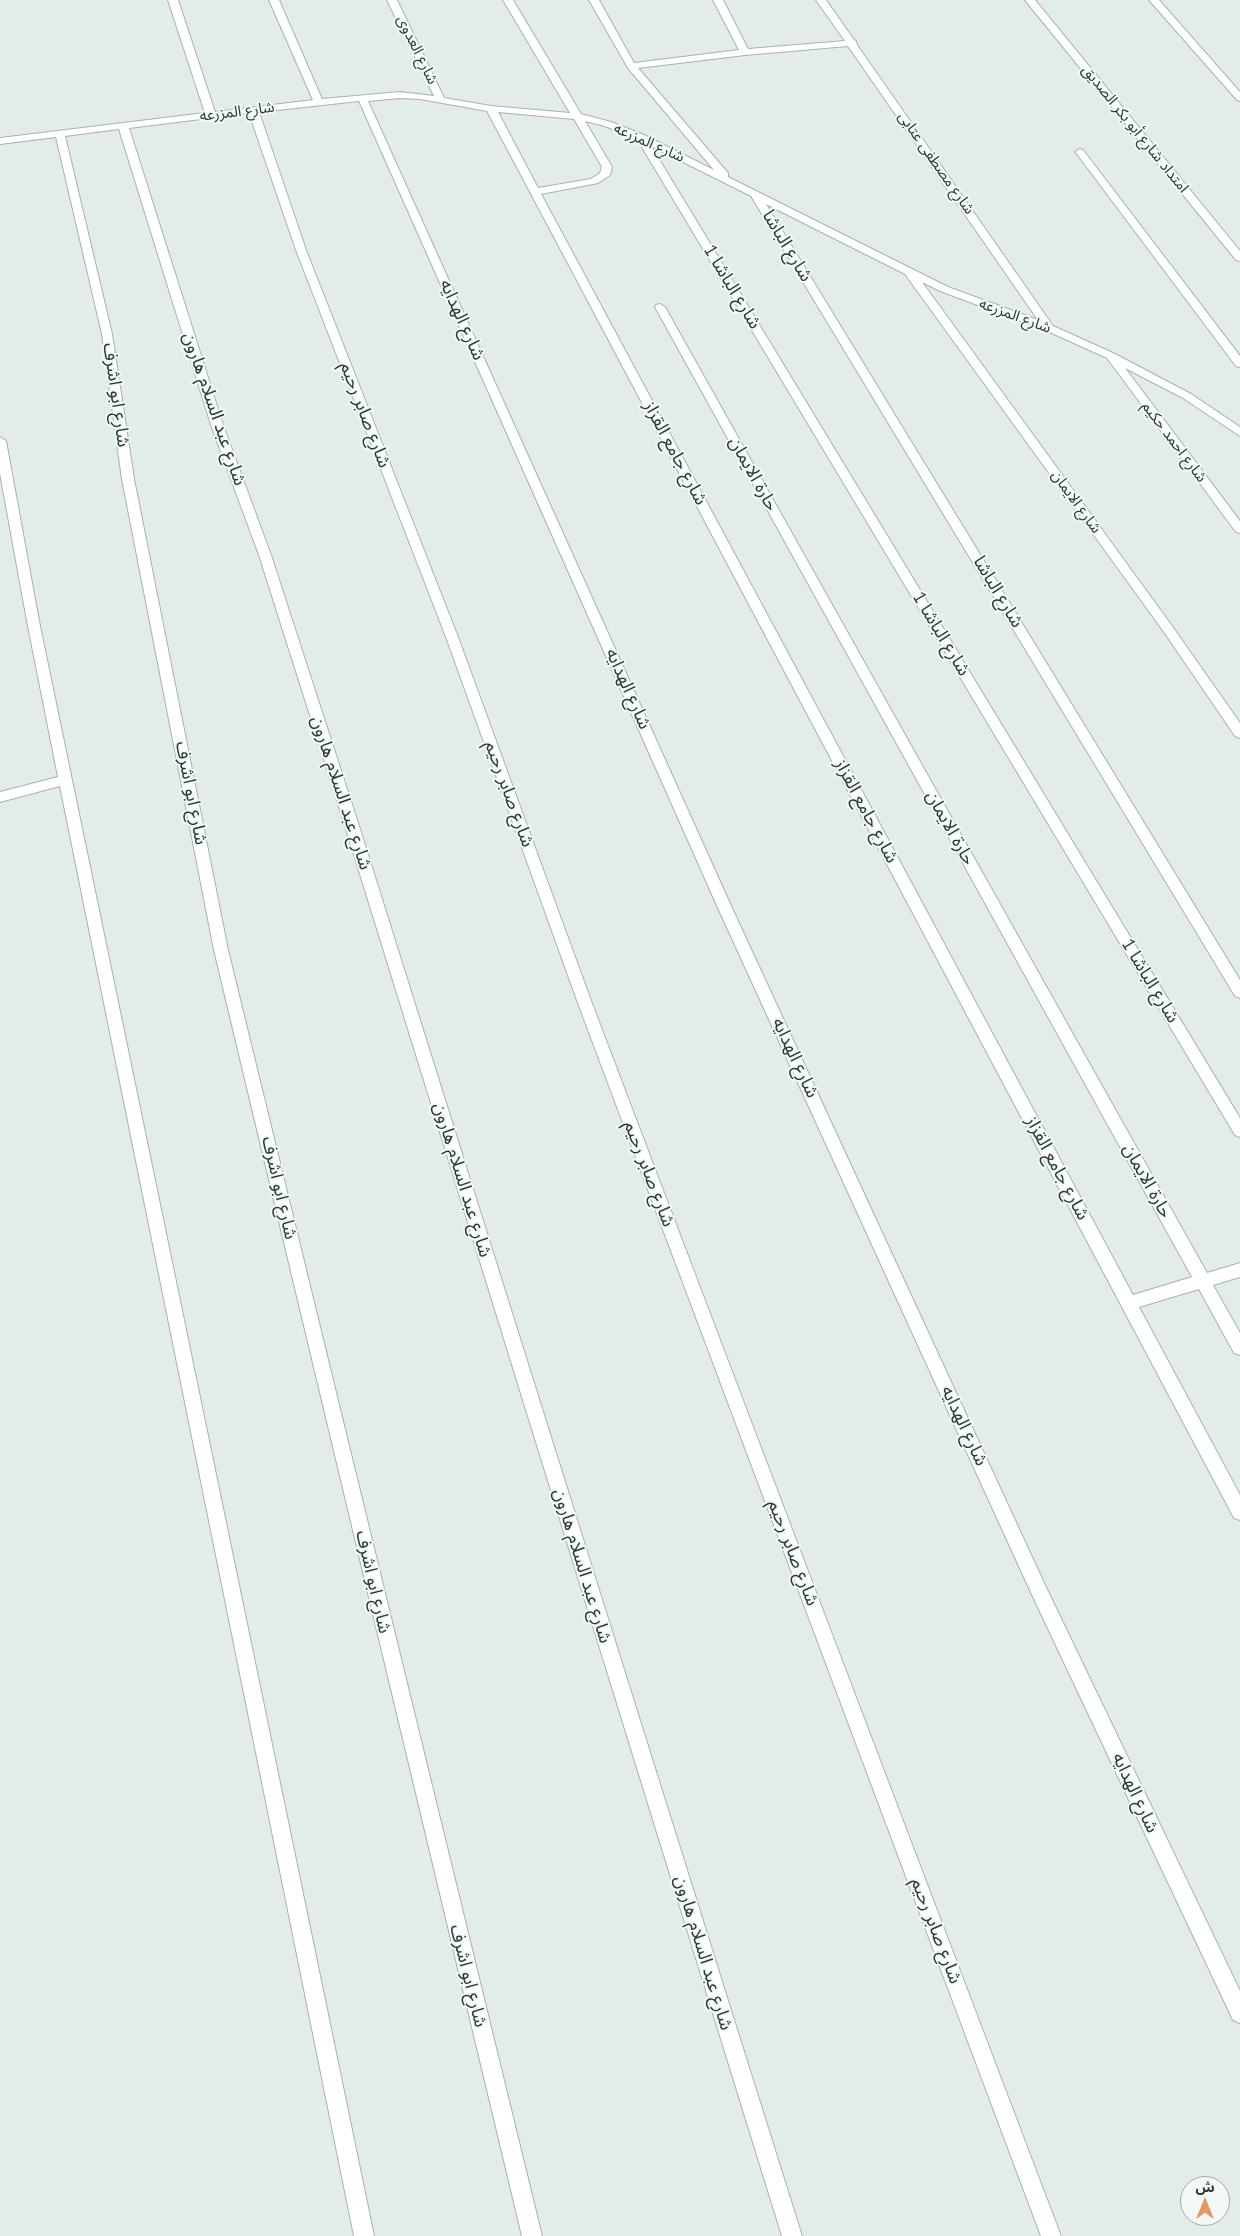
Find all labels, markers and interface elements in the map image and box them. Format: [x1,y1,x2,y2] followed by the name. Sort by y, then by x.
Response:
[393,13,441,87] street label: شارع العدوى
[1078,61,1192,197] street label: امتداد شارع أبو بكر الصديق
[199,98,275,126] street label: شارع المزرعه
[894,108,978,218] street label: شارع مصطفى عتابى
[611,119,687,167] street label: شارع المزرعه
[757,206,817,286] street label: شارع الباشا
[698,241,766,333] street label: شارع الباشا 1
[435,276,489,364] street label: شارع الهدايه
[977,295,1053,337] street label: شارع المزرعه
[178,330,250,488] street label: شارع عبد السلام هارون
[98,342,134,448] street label: شارع ابو اشرف
[335,359,395,471] street label: شارع صابر رحيم
[638,397,712,509] street label: شارع جامع القزاز
[1138,398,1210,486] street label: شارع احمد حكيم
[724,433,782,515] street label: حارة الايمان
[1047,467,1105,537] street label: شارع الايمان
[968,552,1028,632] street label: شارع الباشا
[907,588,975,680] street label: شارع الباشا 1
[601,645,655,733] street label: شارع الهدايه
[306,713,376,873] street label: شارع عبد السلام هارون
[480,738,538,850] street label: شارع صابر رحيم
[170,739,212,847] street label: شارع ابو اشرف
[829,755,903,867] street label: شارع جامع القزاز
[921,787,979,869] street label: حارة الايمان
[1116,935,1184,1027] street label: شارع الباشا 1
[767,1014,823,1102] street label: شارع الهدايه
[428,1100,496,1260] street label: شارع عبد السلام هارون
[1020,1112,1094,1224] street label: شارع جامع القزاز
[619,1118,679,1230] street label: شارع صابر رحيم
[257,1134,301,1242] street label: شارع ابو اشرف
[1118,1140,1176,1222] street label: حارة الايمان
[936,1382,992,1470] street label: شارع الهدايه
[548,1486,616,1646] street label: شارع عبد السلام هارون
[763,1497,823,1609] street label: شارع صابر رحيم
[351,1528,395,1636] street label: شارع ابو اشرف
[1107,1749,1163,1837] street label: شارع الهدايه
[669,1873,737,2033] street label: شارع عبد السلام هارون
[906,1875,966,1987] street label: شارع صابر رحيم
[445,1922,491,2030] street label: شارع ابو اشرف
[1180,2176,1230,2226] north arrow
[1195,2178,1215,2196] text: ش

